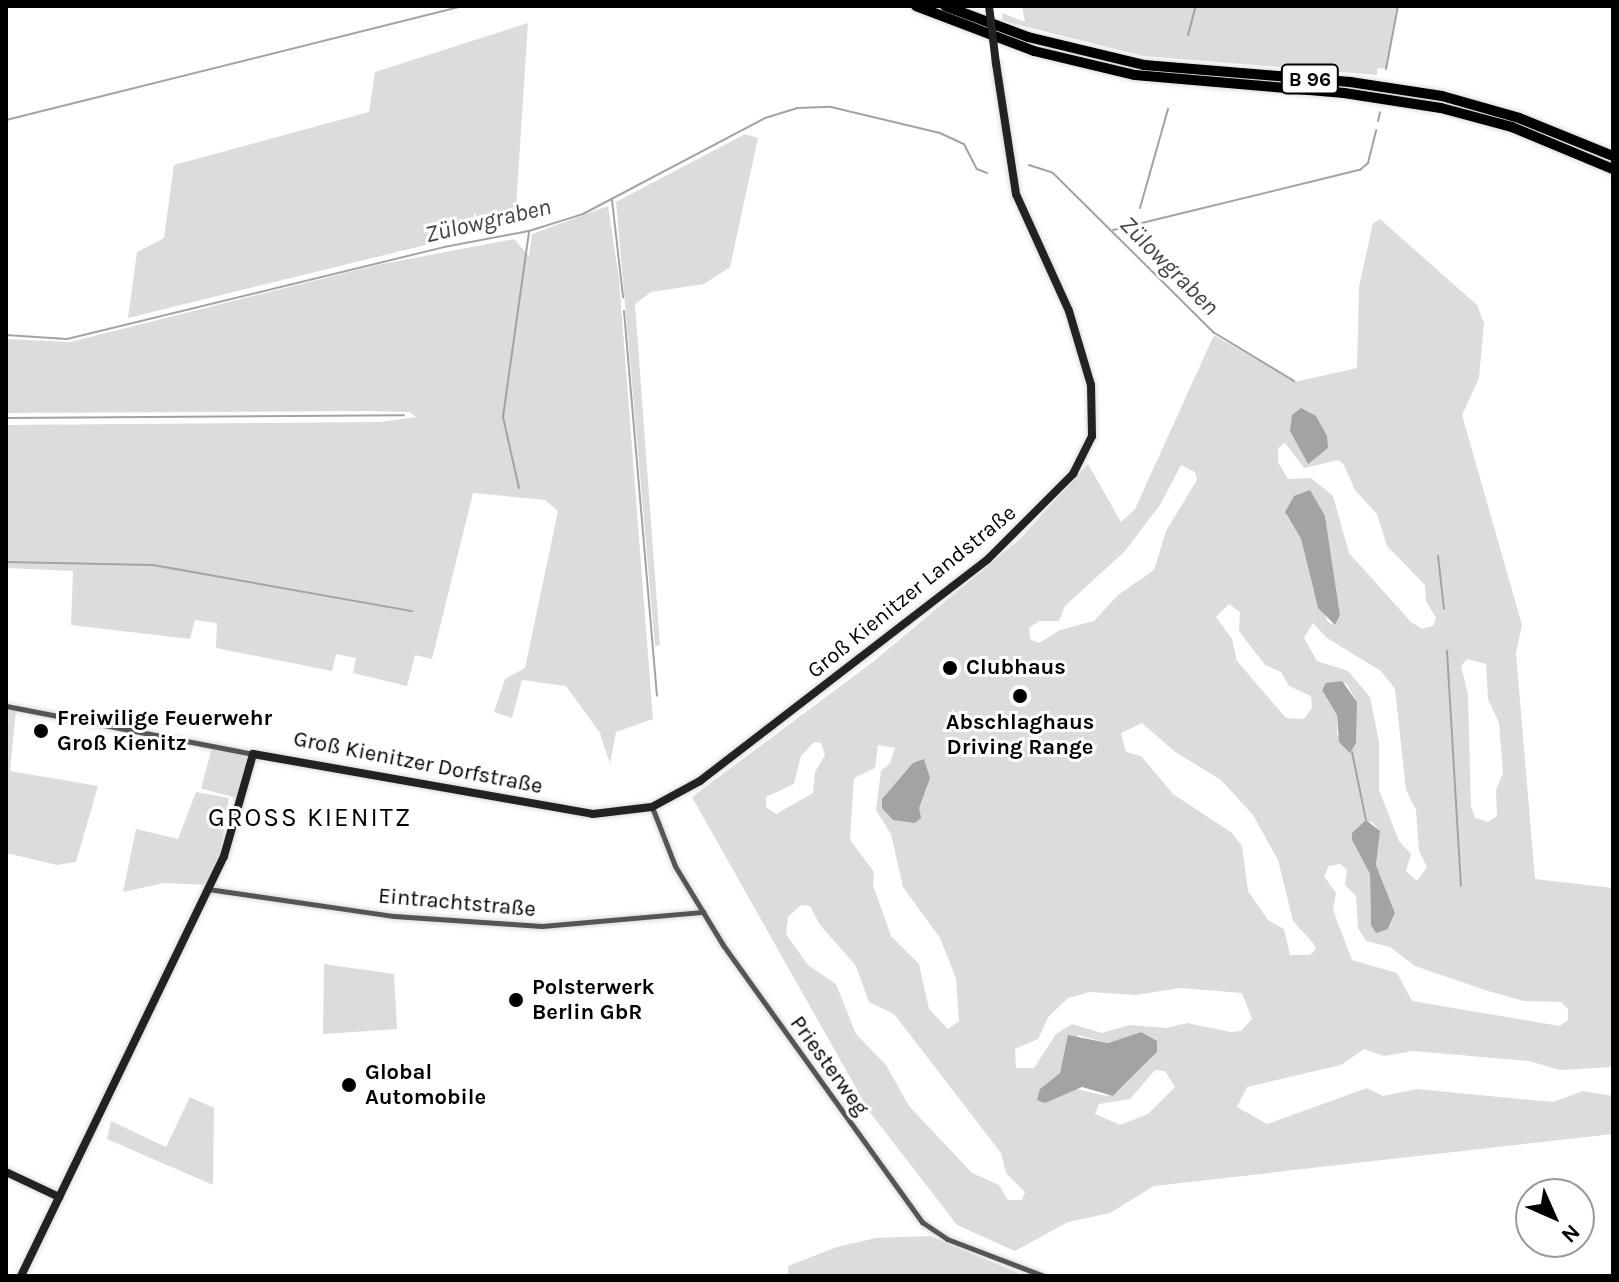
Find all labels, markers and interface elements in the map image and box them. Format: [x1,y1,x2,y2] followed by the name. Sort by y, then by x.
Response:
[1280,63,1340,95] road number: B 96
[422,193,554,249] water label: Zülowgraben
[1113,210,1225,322] water label: Zülowgraben
[802,500,1022,684] street label: Groß Kienitzer Landstraße
[966,655,1066,681] place label: Clubhaus
[941,659,959,677] marker: Clubhaus
[1011,687,1029,705] marker: Abschlaghaus Driving Range
[57,705,272,756] place label: Freiwilige Feuerwehr Groß Kienitz
[946,709,1094,760] place label: Abschlaghaus Driving Range
[32,722,50,740] marker: Freiwilige Feuerwehr Groß Kienitz
[291,726,545,800] street label: Groß Kienitzer Dorfstraße
[208,802,412,834] district label: GROSS KIENITZ
[377,883,537,923] street label: Eintrachtstraße
[532,974,654,1026] place label: Polsterwerk Berlin GbR
[507,991,525,1009] marker: Polsterwerk Berlin GbR
[784,1011,874,1121] street label: Priesterweg
[365,1059,486,1110] place label: Global Automobile
[340,1076,358,1094] marker: Global Automobile
[1515,1178,1595,1258] north arrow
[1556,1219,1585,1248] text: N

